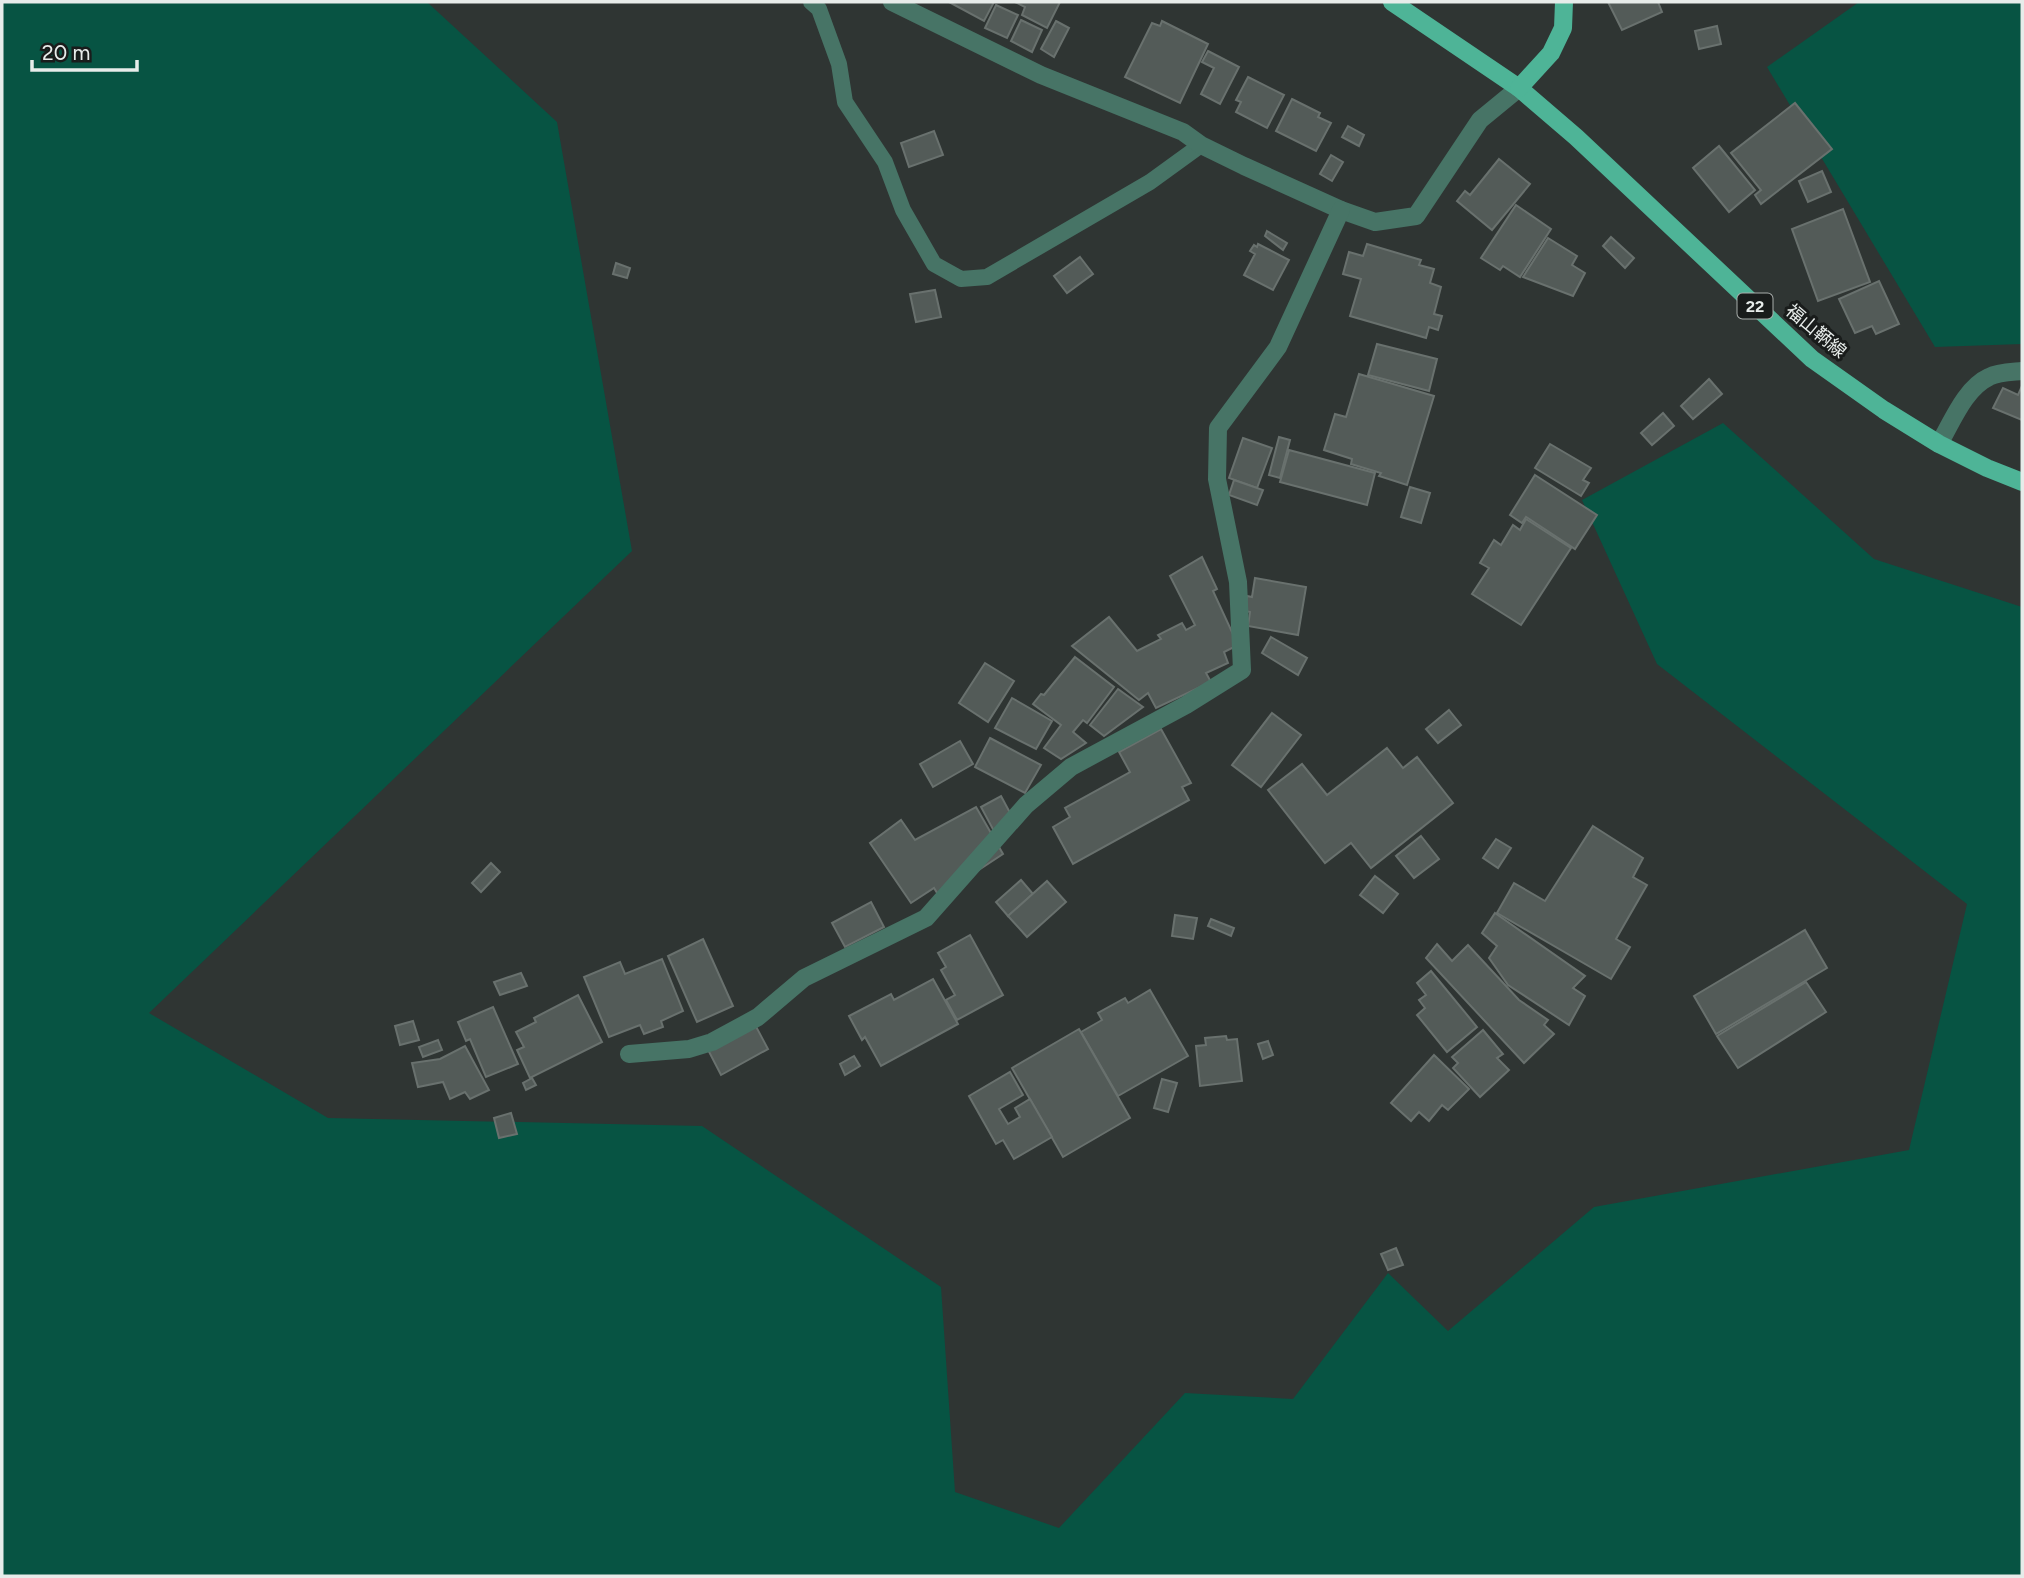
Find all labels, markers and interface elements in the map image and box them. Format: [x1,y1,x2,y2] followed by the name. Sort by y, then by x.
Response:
[32,28,136,72] scale bar
[42,40,90,65] text: 20 m
[1738,294,1772,318] road number: 22
[1781,299,1851,363] street label: 福山鞆線

